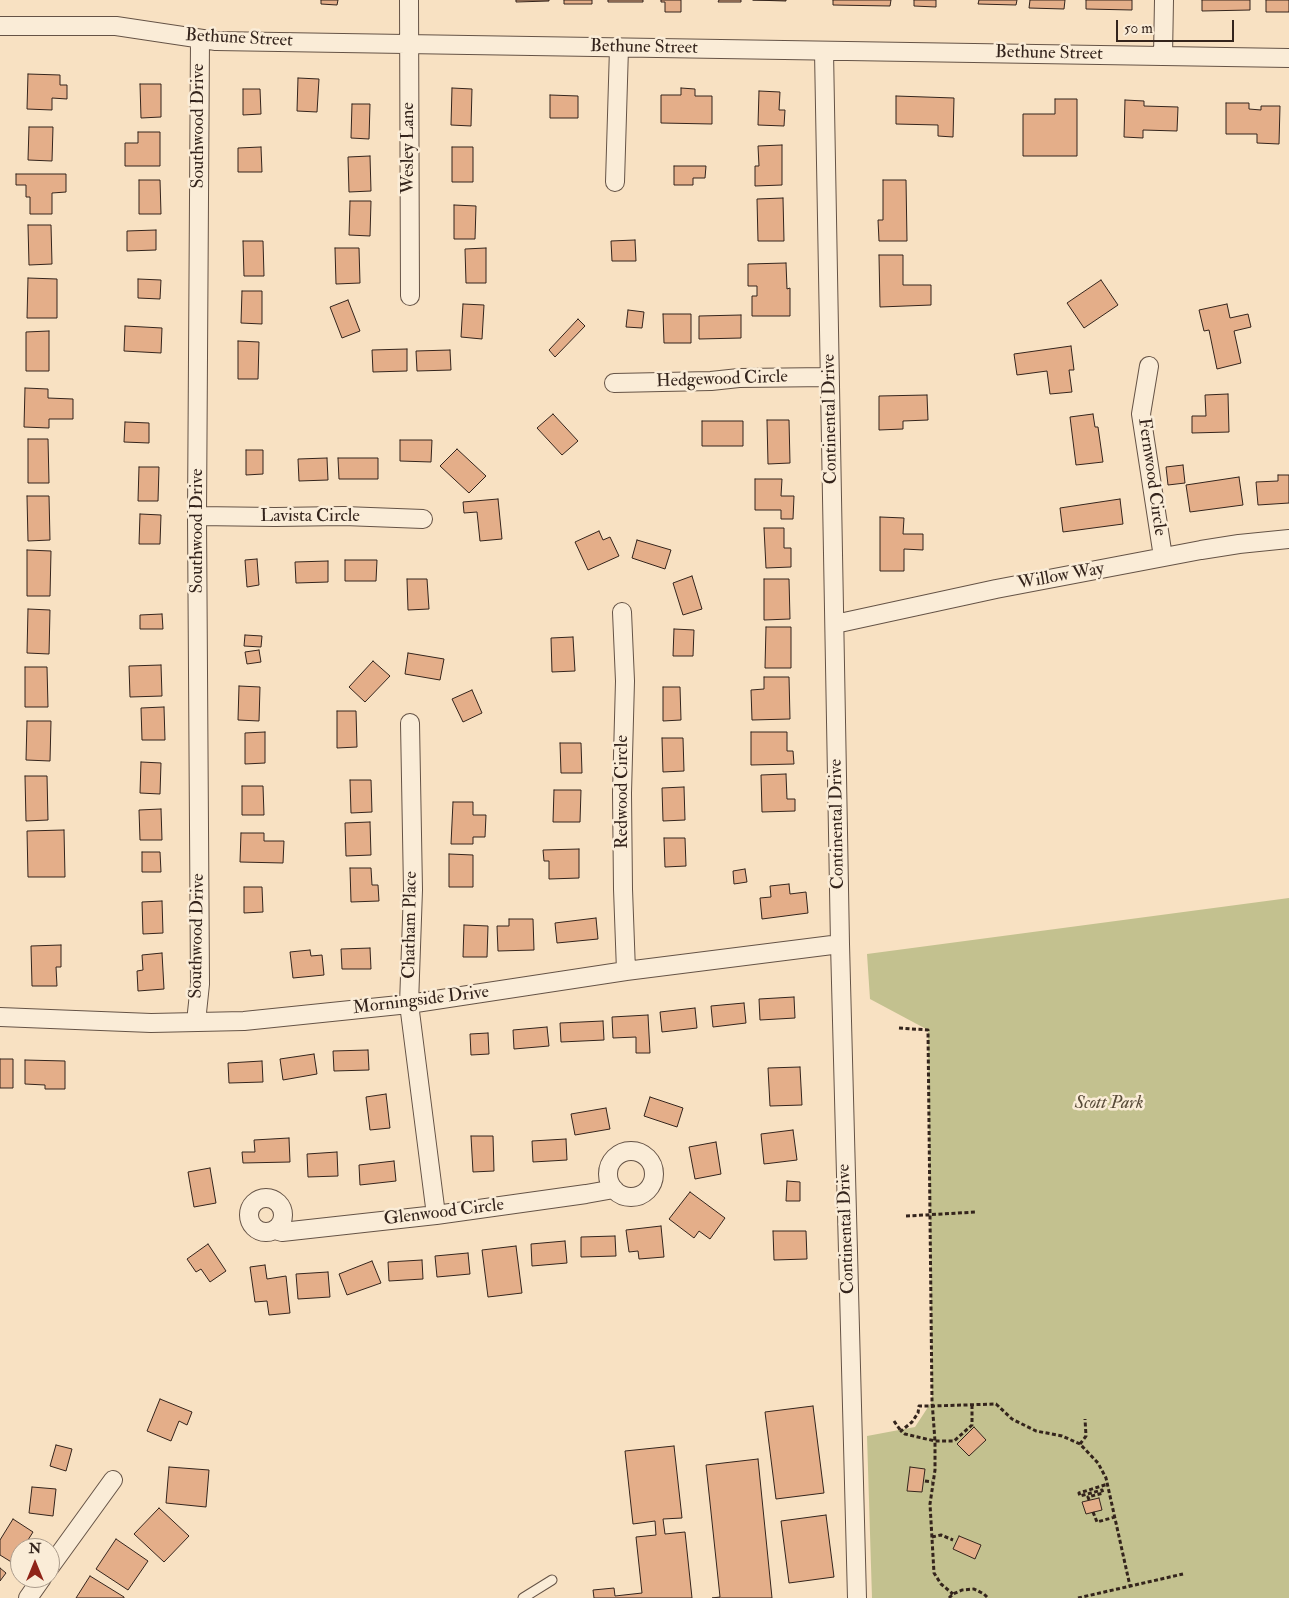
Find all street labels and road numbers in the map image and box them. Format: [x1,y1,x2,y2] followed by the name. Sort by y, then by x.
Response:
[185,25,293,53] street label: Bethune Street
[590,36,698,60] street label: Bethune Street
[995,42,1103,66] street label: Bethune Street
[188,63,210,189] street label: Southwood Drive
[398,102,420,194] street label: Wesley Lane
[819,354,843,484] street label: Continental Drive
[656,367,788,393] street label: Hedgewood Circle
[1132,417,1170,537] street label: Fernwood Circle
[187,468,209,594] street label: Southwood Drive
[260,506,360,528] street label: Lavista Circle
[1016,559,1106,595] street label: Willow Way
[612,735,634,849] street label: Redwood Circle
[826,759,850,889] street label: Continental Drive
[399,871,423,979] street label: Chatham Place
[186,873,210,999] street label: Southwood Drive
[352,982,490,1020] street label: Morningside Drive
[834,1163,860,1295] street label: Continental Drive
[383,1195,505,1231] street label: Glenwood Circle

